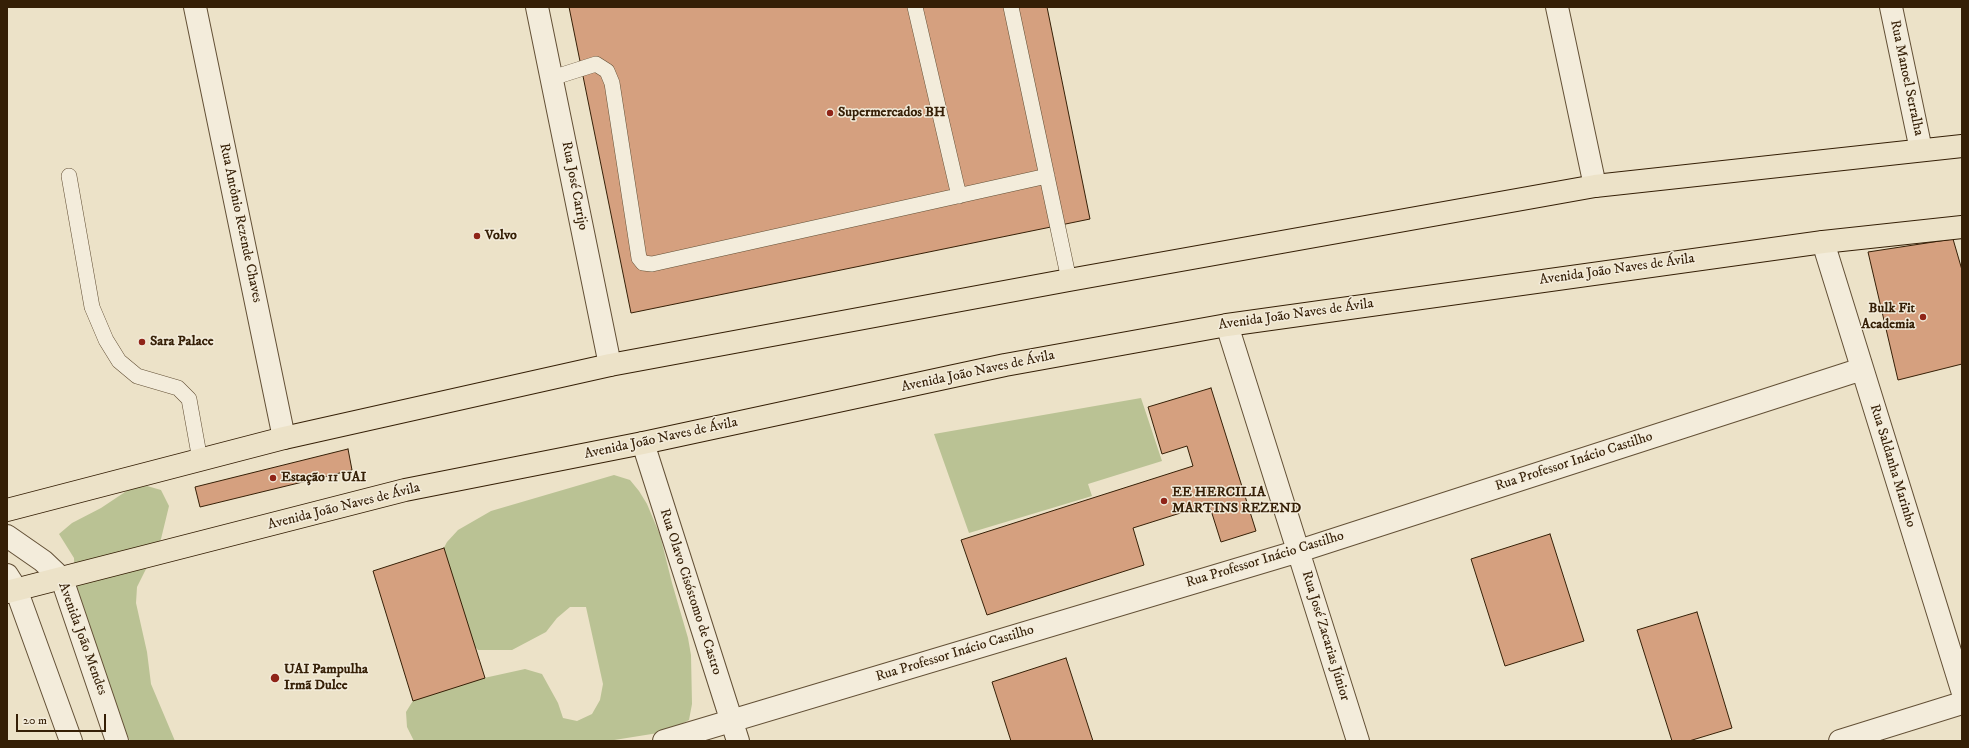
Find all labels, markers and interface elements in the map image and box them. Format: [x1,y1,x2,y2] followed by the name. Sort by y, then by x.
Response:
[1886,19,1926,137] street label: Rua Manoel Serralha
[838,105,946,121] place label: Supermercados BH
[825,108,835,118] marker: Supermercados BH
[557,140,591,232] street label: Rua José Carrijo
[215,142,265,304] street label: Rua Antônio Rezende Chaves
[485,228,517,244] place label: Volvo
[472,231,482,241] marker: Volvo
[1538,251,1696,289] street label: Avenida João Naves de Ávila
[1217,296,1375,334] street label: Avenida João Naves de Ávila
[1861,301,1915,334] place label: Bulk Fit Academia
[1918,312,1928,322] marker: Bulk Fit Academia
[150,334,213,350] place label: Sara Palace
[137,337,147,347] marker: Sara Palace
[900,348,1056,396] street label: Avenida João Naves de Ávila
[1865,402,1919,530] street label: Rua Saldanha Marinho
[583,415,739,463] street label: Avenida João Naves de Ávila
[1493,429,1655,495] street label: Rua Professor Inácio Castilho
[281,470,366,486] place label: Estação 11 UAI
[268,473,278,483] marker: Estação 11 UAI
[266,480,422,534] street label: Avenida João Naves de Ávila
[1172,485,1301,518] place label: EE HERCILIA MARTINS REZEND
[1159,496,1169,506] marker: EE HERCILIA MARTINS REZEND
[655,507,725,677] street label: Rua Olavo Cisóstomo de Castro
[1184,528,1346,592] street label: Rua Professor Inácio Castilho
[1297,569,1353,703] street label: Rua José Zacarias Júnior
[54,580,110,698] street label: Avenida João Mendes
[874,622,1036,686] street label: Rua Professor Inácio Castilho
[284,662,368,694] place label: UAI Pampulha Irmã Dulce
[269,672,281,684] marker: UAI Pampulha Irmã Dulce
[18,706,108,732] scale bar
[23,713,47,728] text: 20 m

